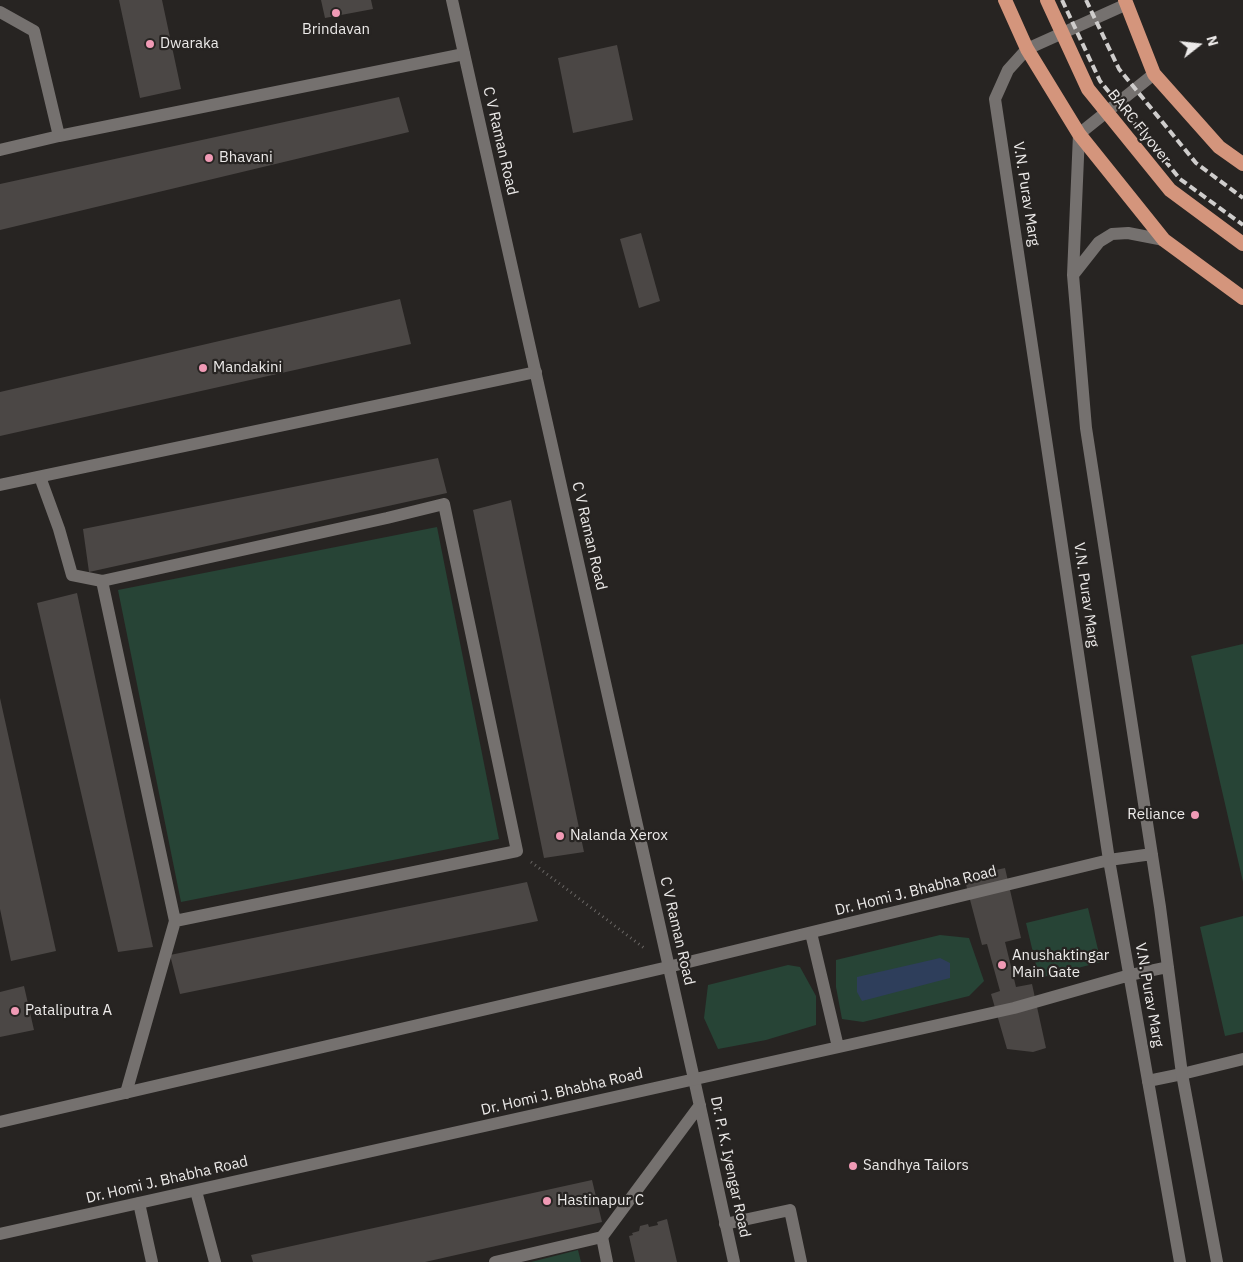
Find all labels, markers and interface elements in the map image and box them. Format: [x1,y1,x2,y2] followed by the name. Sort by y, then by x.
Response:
[330,7,342,19] marker: Brindavan
[1173,20,1223,70] north arrow
[302,21,370,39] place label: Brindavan
[1202,34,1222,48] text: N
[160,35,219,53] place label: Dwaraka
[144,38,156,50] marker: Dwaraka
[479,85,521,197] street label: C V Raman Road
[1104,86,1174,168] street label: BARC Flyover
[1009,140,1043,248] street label: V.N. Purav Marg
[219,149,273,167] place label: Bhavani
[203,152,215,164] marker: Bhavani
[213,359,282,377] place label: Mandakini
[197,362,209,374] marker: Mandakini
[568,480,610,592] street label: C V Raman Road
[1070,541,1102,649] street label: V.N. Purav Marg
[1127,806,1185,824] place label: Reliance
[1189,809,1201,821] marker: Reliance
[570,827,668,845] place label: Nalanda Xerox
[554,830,566,842] marker: Nalanda Xerox
[833,862,999,920] street label: Dr. Homi J. Bhabha Road
[656,875,698,987] street label: C V Raman Road
[1131,941,1167,1049] street label: V.N. Purav Marg
[1012,947,1109,982] place label: Anushaktingar Main Gate
[996,959,1008,971] marker: Anushaktingar Main Gate
[25,1002,112,1020] place label: Pataliputra A
[9,1005,21,1017] marker: Pataliputra A
[479,1065,645,1119] street label: Dr. Homi J. Bhabha Road
[706,1095,754,1239] street label: Dr. P. K. Iyengar Road
[84,1153,250,1207] street label: Dr. Homi J. Bhabha Road
[863,1157,969,1175] place label: Sandhya Tailors
[847,1160,859,1172] marker: Sandhya Tailors
[557,1192,644,1210] place label: Hastinapur C
[541,1195,553,1207] marker: Hastinapur C

